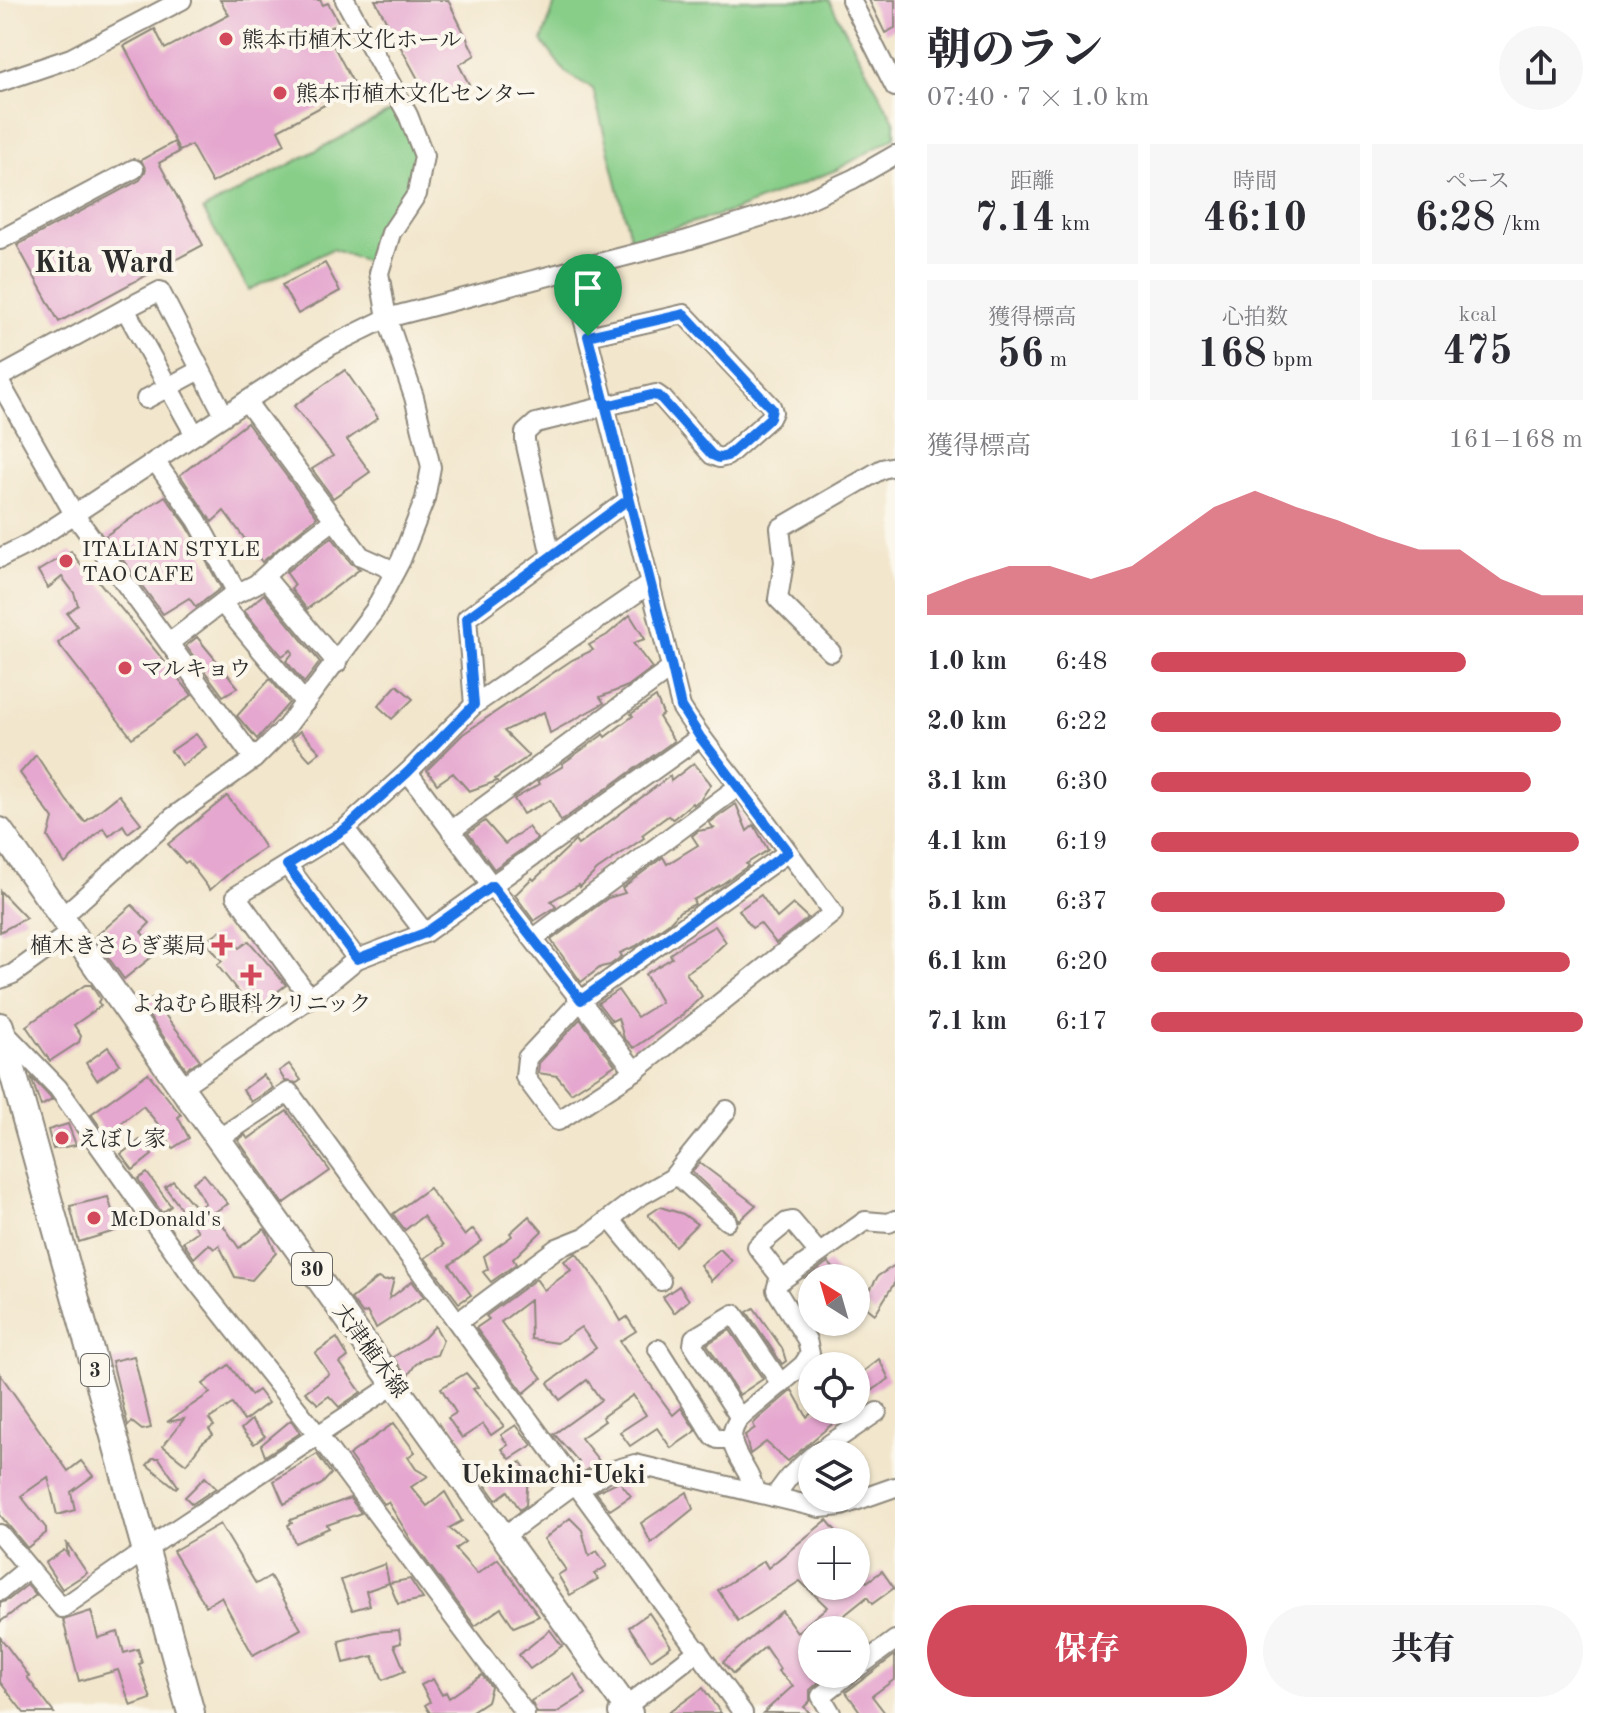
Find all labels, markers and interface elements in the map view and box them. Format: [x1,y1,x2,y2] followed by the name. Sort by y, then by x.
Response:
[1499,26,1583,110] button: share
[242,28,462,52] place label: 熊本市植木文化ホール
[217,30,235,48] marker: 熊本市植木文化ホール
[927,30,1103,74] text: 朝のラン
[296,82,537,106] place label: 熊本市植木文化センター
[271,84,289,102] marker: 熊本市植木文化センター
[927,85,1149,111] text: 07:40 · 7 × 1.0 km
[1010,171,1054,193] text: 距離
[1233,171,1277,193] text: 時間
[1445,171,1510,193] text: ペース
[974,200,1055,240] text: 7.14
[1203,200,1307,240] text: 46:10
[1415,200,1496,240] text: 6:28
[1055,213,1090,235] text: km
[1496,213,1541,235] text: /km
[34,249,174,279] district label: Kita Ward
[554,254,622,336] pin
[566,266,610,310] icon: arrive
[1459,304,1497,326] text: kcal
[988,307,1076,329] text: 獲得標高
[1222,307,1288,329] text: 心拍数
[1443,333,1512,373] text: 475
[997,336,1044,376] text: 56
[1197,336,1267,376] text: 168
[1044,349,1067,371] text: m
[1267,349,1313,371] text: bpm
[1448,427,1583,453] text: 161–168 m
[927,434,1031,460] text: 獲得標高
[82,539,260,586] place label: ITALIAN STYLE TAO CAFE
[57,552,75,570] marker: ITALIAN STYLE TAO CAFE
[927,649,1007,675] text: 1.0 km
[1055,649,1108,675] text: 6:48
[116,659,134,677] marker: マルキョウ
[141,659,251,681] place label: マルキョウ
[927,709,1007,735] text: 2.0 km
[1055,709,1108,735] text: 6:22
[927,769,1007,795] text: 3.1 km
[1055,769,1108,795] text: 6:30
[927,829,1007,855] text: 4.1 km
[1055,829,1108,855] text: 6:19
[927,889,1007,915] text: 5.1 km
[1055,889,1108,915] text: 6:37
[30,934,206,958] place label: 植木きさらぎ薬局
[213,936,231,954] marker: 植木きさらぎ薬局
[927,949,1007,975] text: 6.1 km
[1055,949,1108,975] text: 6:20
[240,964,262,986] marker: よねむら眼科クリニック
[131,992,371,1016] place label: よねむら眼科クリニック
[927,1009,1007,1035] text: 7.1 km
[1055,1009,1108,1035] text: 6:17
[78,1127,166,1151] place label: えぼし家
[53,1129,71,1147] marker: えぼし家
[85,1209,103,1227] marker: McDonald's
[110,1209,221,1231] place label: McDonald's
[292,1253,332,1285] road number: 30
[798,1264,870,1336] north arrow
[798,1264,870,1688] map controls
[328,1299,412,1402] street label: 大津植木線
[798,1352,870,1424] button: locate
[81,1354,109,1386] road number: 3
[798,1440,870,1512] button: layers
[461,1463,645,1489] district label: Uekimachi-Ueki
[798,1528,870,1600] button: +
[927,1605,1247,1697] button: 保存
[1263,1605,1583,1697] button: 共有
[798,1616,870,1688] button: −

